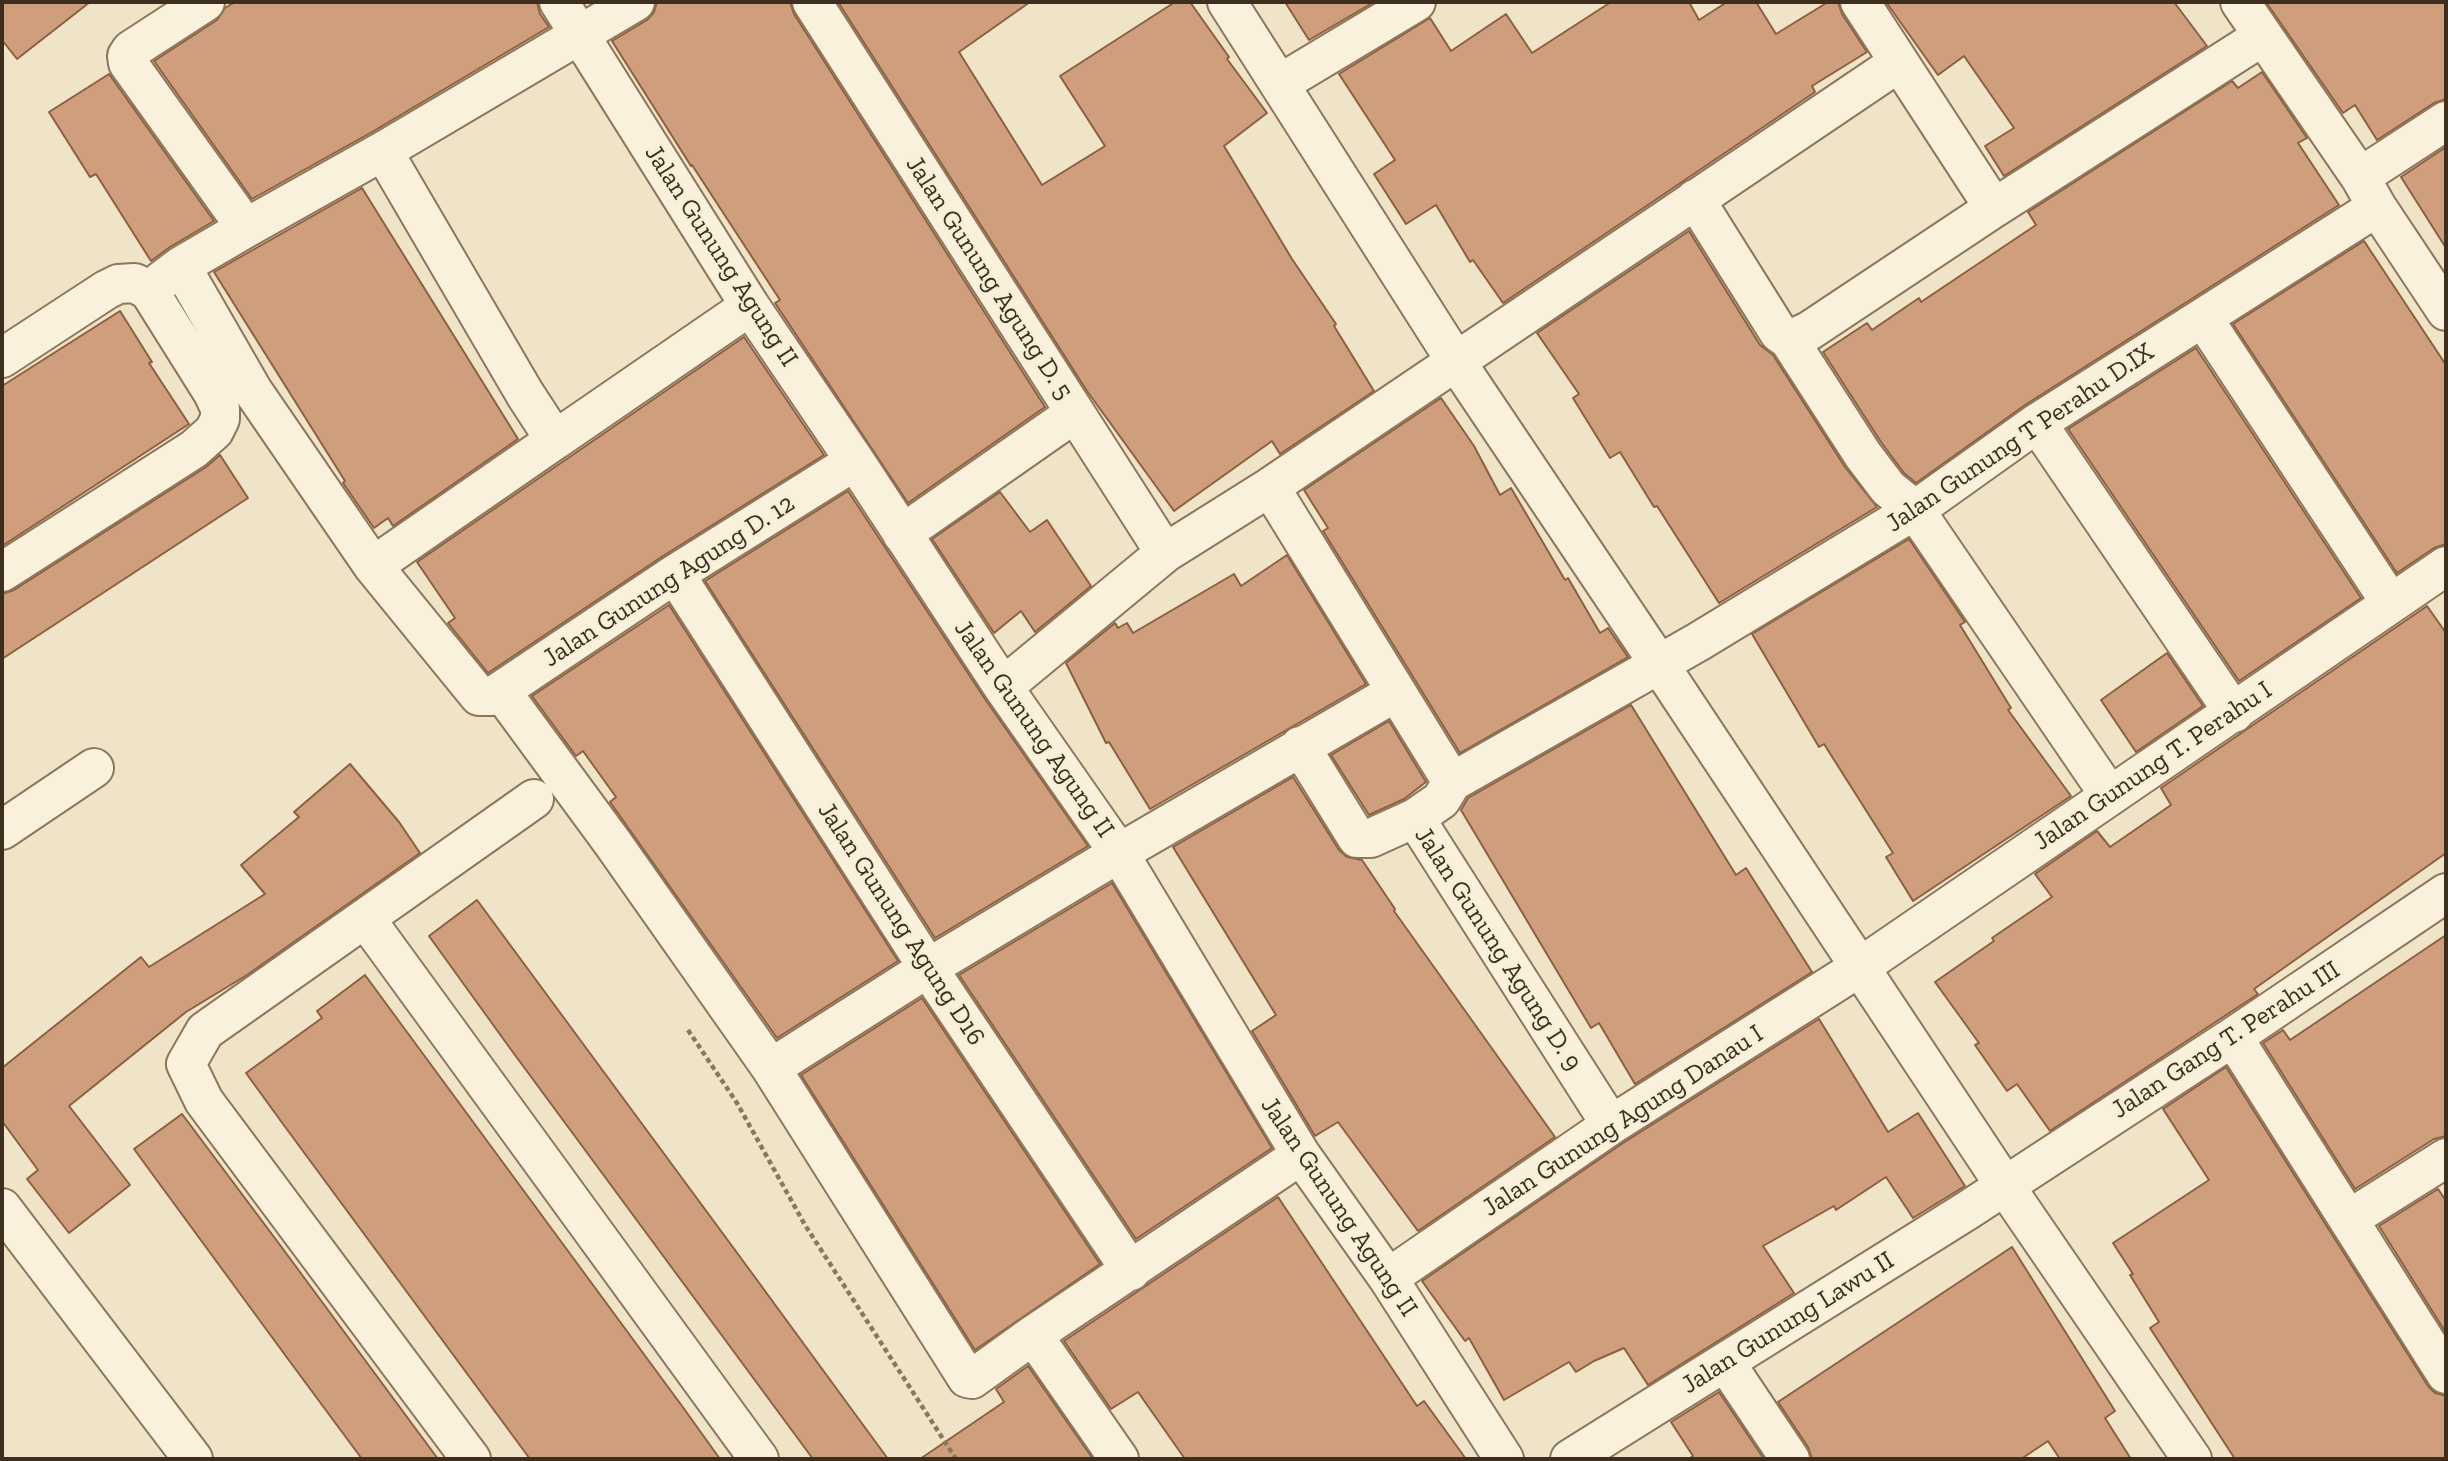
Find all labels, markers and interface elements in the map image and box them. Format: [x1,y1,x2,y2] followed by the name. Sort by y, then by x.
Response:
[638,139,804,373] street label: Jalan Gunung Agung II
[899,151,1079,405] street label: Jalan Gunung Agung D. 5
[1880,337,2160,539] street label: Jalan Gunung T Perahu D.IX
[537,488,801,674] street label: Jalan Gunung Agung D. 12
[947,614,1121,844] street label: Jalan Gunung Agung II
[2028,675,2278,857] street label: Jalan Gunung T. Perahu I
[811,797,991,1051] street label: Jalan Gunung Agung D16
[1408,821,1588,1077] street label: Jalan Gunung Agung D. 9
[2106,954,2346,1126] street label: Jalan Gang T. Perahu III
[1477,1018,1769,1224] street label: Jalan Gunung Agung Danau I
[1254,1091,1424,1323] street label: Jalan Gunung Agung II
[1676,1245,1900,1401] street label: Jalan Gunung Lawu II

